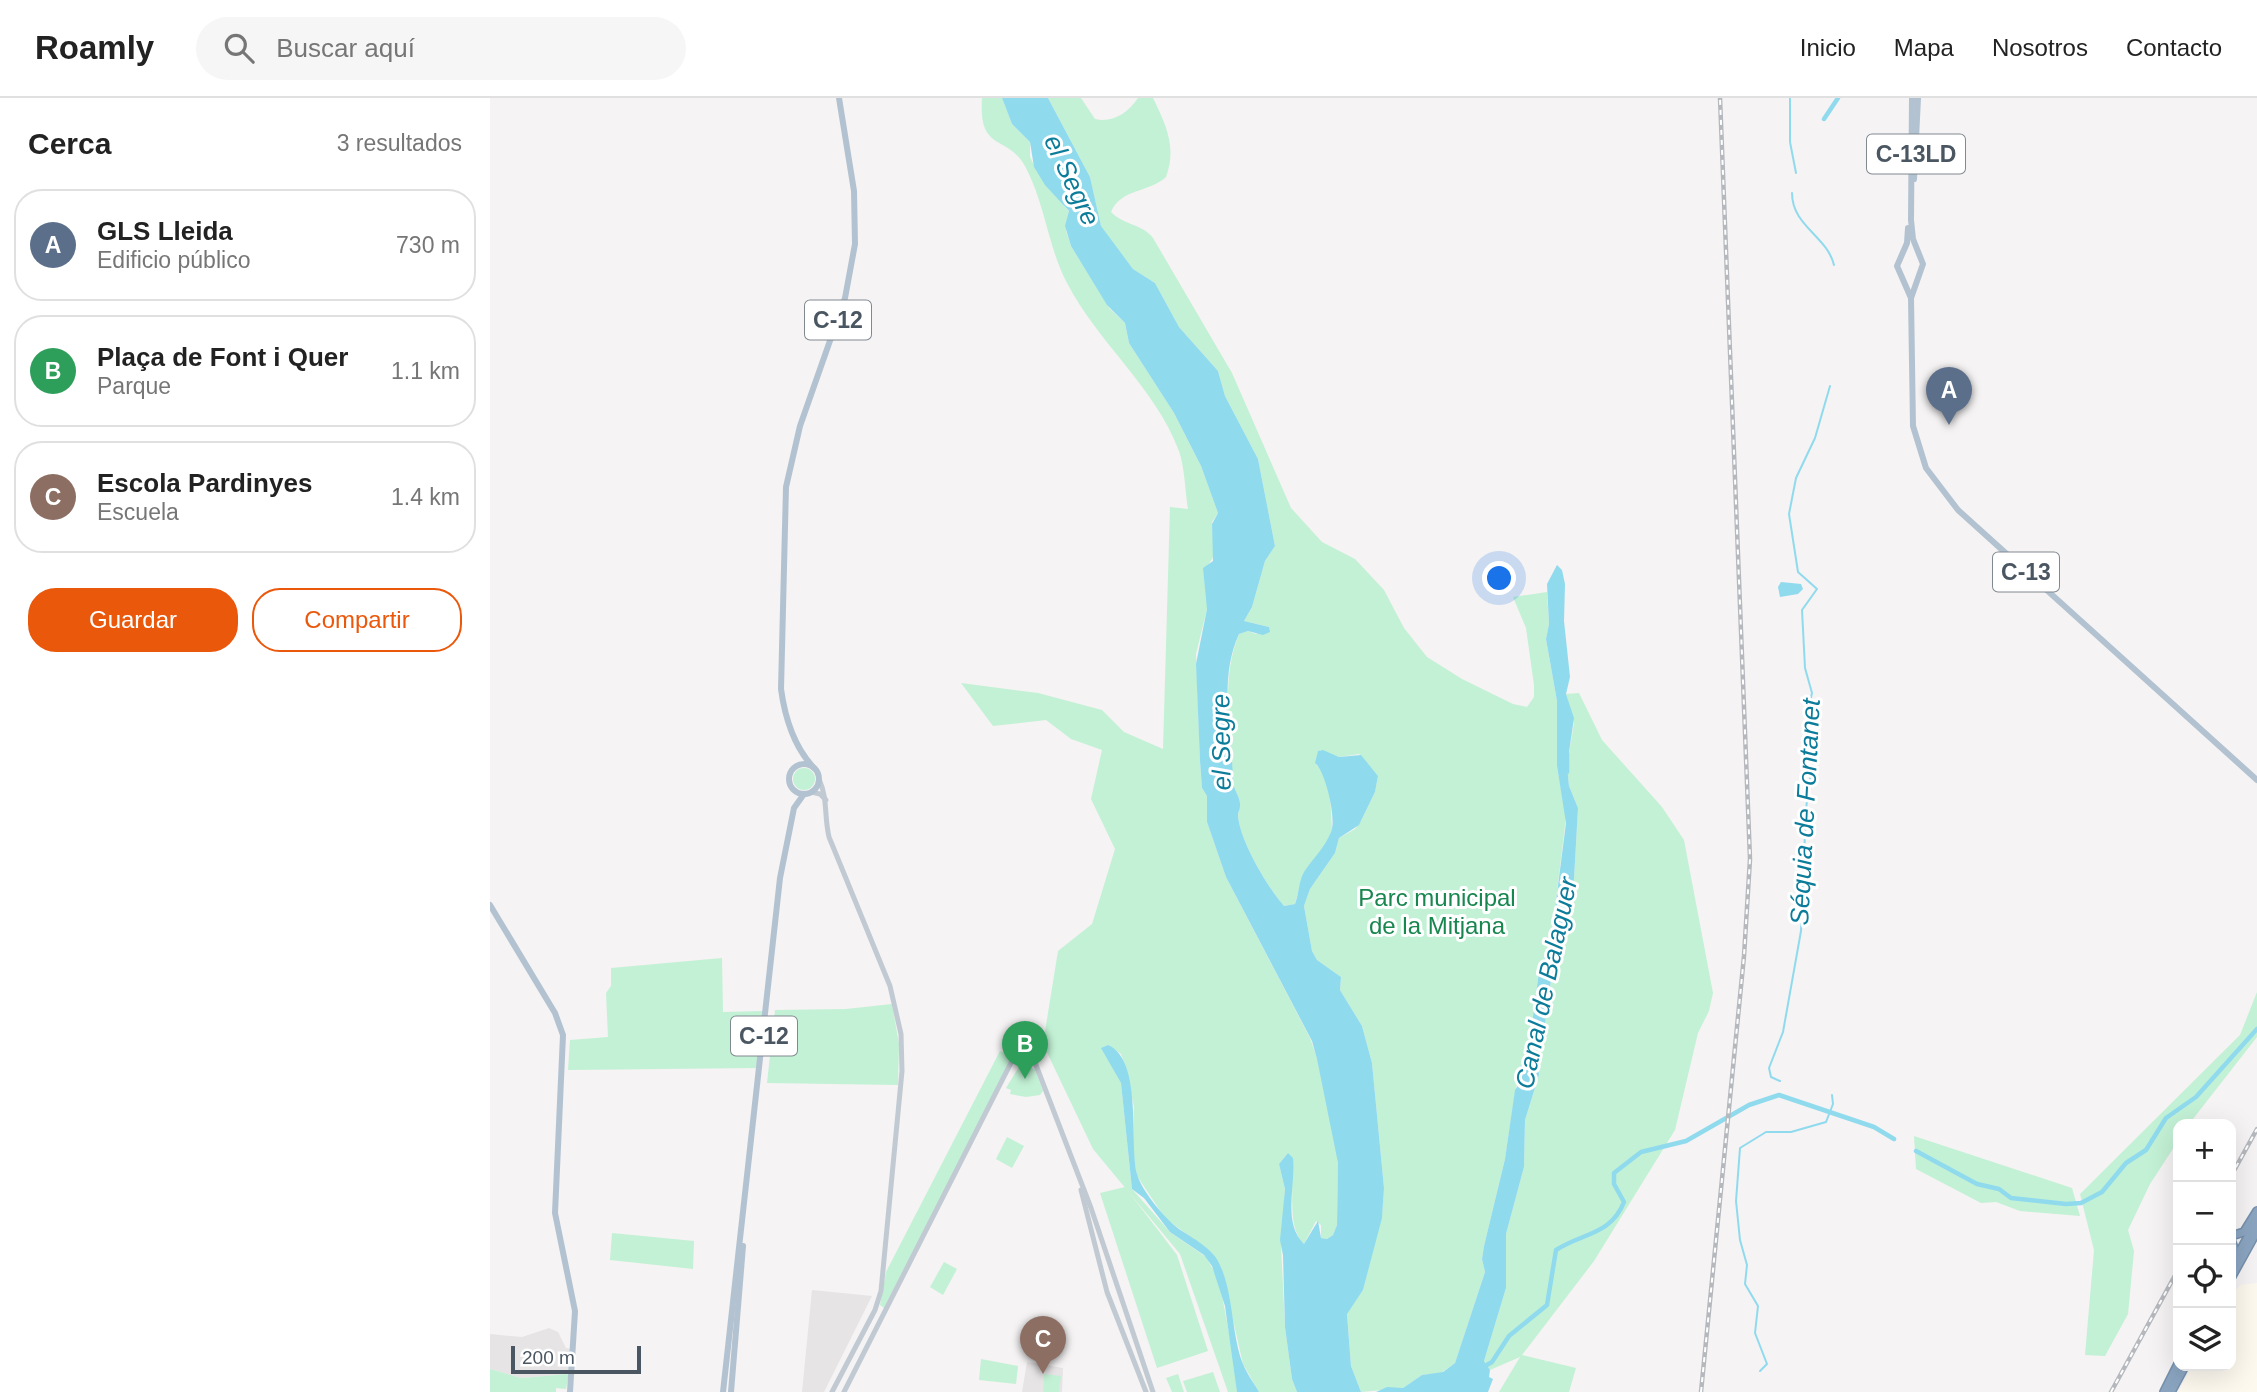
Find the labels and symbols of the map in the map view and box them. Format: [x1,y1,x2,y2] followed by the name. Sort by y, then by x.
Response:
[1038,130,1106,230] water label: el Segre
[1867,134,1965,174] road number: C-13LD
[805,300,871,340] road number: C-12
[1926,367,1972,425] pin: A
[1993,552,2059,592] road number: C-13
[1482,561,1516,595] your location
[1205,693,1237,791] water label: el Segre
[1784,696,1826,926] water label: Séquia de Fontanet
[1509,873,1583,1091] water label: Canal de Balaguer
[1358,884,1516,939] park label: Parc municipal de la Mitjana
[731,1016,797,1056] road number: C-12
[1002,1021,1048,1079] pin: B
[1020,1316,1066,1374] pin: C
[511,1343,640,1375] scale bar

